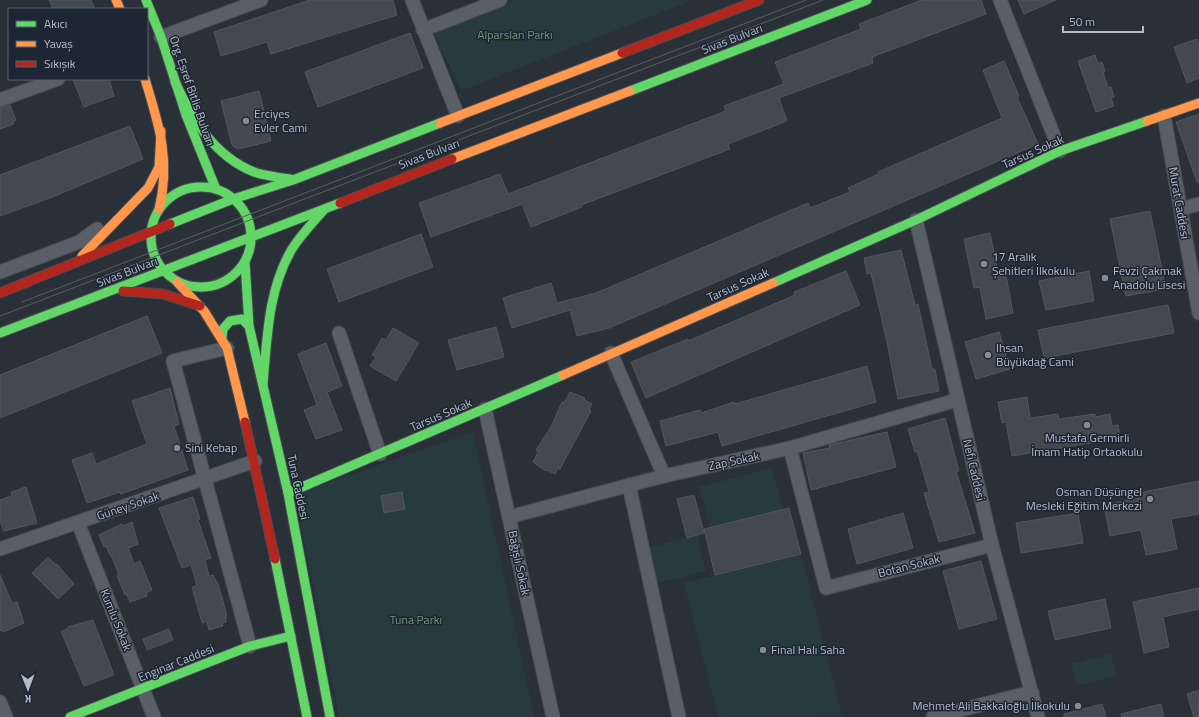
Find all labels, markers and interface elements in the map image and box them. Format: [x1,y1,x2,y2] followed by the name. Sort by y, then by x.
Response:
[8,8,148,80] legend
[1063,8,1143,34] scale bar
[1069,12,1095,31] text: 50 m
[44,14,67,33] text: Akıcı
[699,18,765,59] street label: Sivas Bulvarı
[477,25,553,44] park label: Alparslan Parkı
[165,33,220,148] street label: Org. Eşref Bitlis Bulvarı
[44,34,73,53] text: Yavaş
[44,54,76,73] text: Sıkışık
[254,104,307,137] place label: Erciyes Evler Cami
[241,116,251,126] marker: Erciyes Evler Cami
[999,129,1067,174] street label: Tarsus Sokak
[396,133,462,174] street label: Sivas Bulvarı
[1164,165,1195,241] street label: Murat Caddesi
[992,247,1075,280] place label: 17 Aralık Şehitleri İlkokulu
[94,251,160,292] street label: Sivas Bulvarı
[979,259,989,269] marker: 17 Aralık Şehitleri İlkokulu
[1113,261,1185,294] place label: Fevzi Çakmak Anadolu Lisesi
[704,262,772,307] street label: Tarsus Sokak
[1100,273,1110,283] marker: Fevzi Çakmak Anadolu Lisesi
[996,338,1074,371] place label: Ihsan Büyükdağ Cami
[983,350,993,360] marker: Ihsan Büyükdağ Cami
[407,393,475,436] street label: Tarsus Sokak
[1082,420,1092,430] marker: Mustafa Germirli İmam Hatip Ortaokulu
[1031,428,1143,461] place label: Mustafa Germirli İmam Hatip Ortaokulu
[958,437,991,503] street label: Nefi Caddesi
[185,438,237,457] place label: Sini Kebap
[172,443,182,453] marker: Sini Kebap
[707,446,761,475] street label: Zap Sokak
[282,453,315,521] street label: Tuna Caddesi
[1026,482,1142,515] place label: Osman Düşüngel Mesleki Eğitim Merkezi
[94,486,162,525] street label: Güney Sokak
[1145,494,1155,504] marker: Osman Düşüngel Mesleki Eğitim Merkezi
[503,529,536,597] street label: Bağışlı Sokak
[876,549,942,582] street label: Botan Sokak
[95,586,138,654] street label: Kumlu Sokak
[390,610,442,629] park label: Tuna Parkı
[135,639,217,686] street label: Enginar Caddesi
[771,640,845,659] place label: Final Halı Saha
[758,645,768,655] marker: Final Halı Saha
[8,669,48,709] north arrow
[24,691,32,707] text: K
[913,696,1070,715] place label: Mehmet Ali Bakkaloğlu İlkokulu
[1073,701,1083,711] marker: Mehmet Ali Bakkaloğlu İlkokulu

